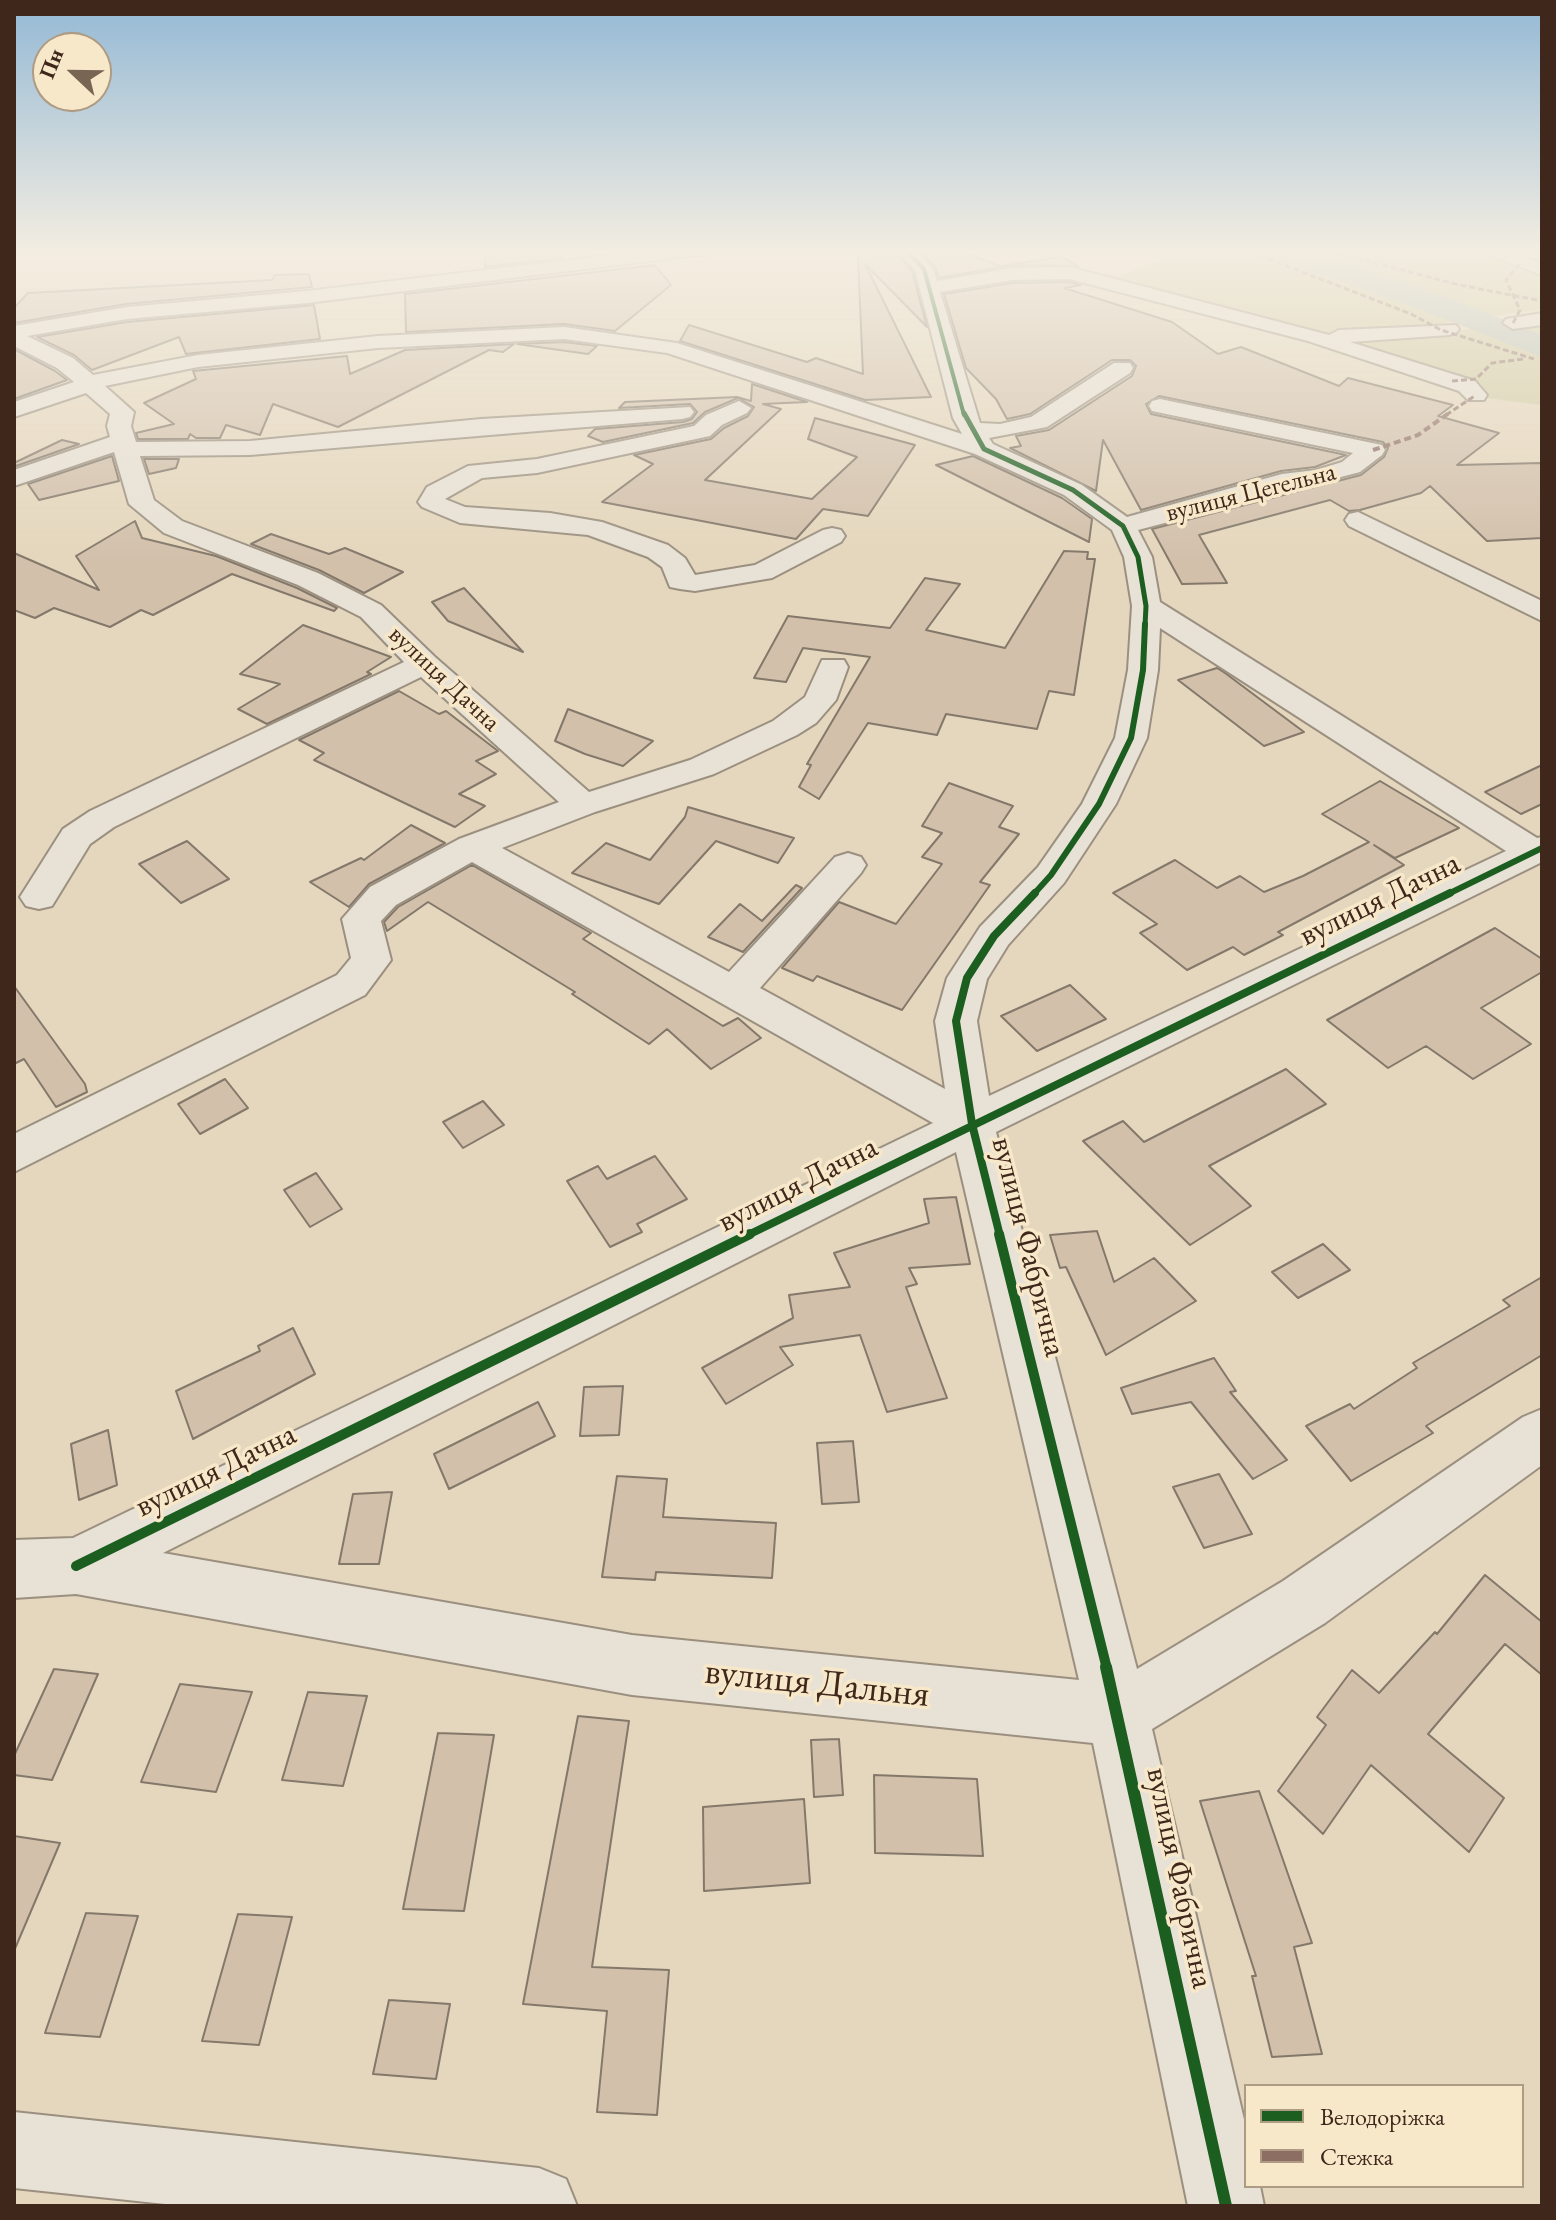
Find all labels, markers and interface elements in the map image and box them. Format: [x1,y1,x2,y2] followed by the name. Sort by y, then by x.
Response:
[32,32,112,112] north arrow
[32,44,70,83] text: Пн
[1163,457,1339,529] street label: вулиця Цегельна
[382,619,506,739] street label: вулиця Дачна
[1293,845,1467,955] street label: вулиця Дачна
[712,1128,884,1242] street label: вулиця Дачна
[982,1133,1074,1361] street label: вулиця Фабрична
[129,1416,303,1526] street label: вулиця Дачна
[702,1650,932,1718] street label: вулиця Дальня
[1137,1764,1221,1992] street label: вулиця Фабрична
[1244,2084,1524,2188] legend
[1320,2101,1445,2132] text: Велодоріжка
[1320,2141,1393,2172] text: Стежка

